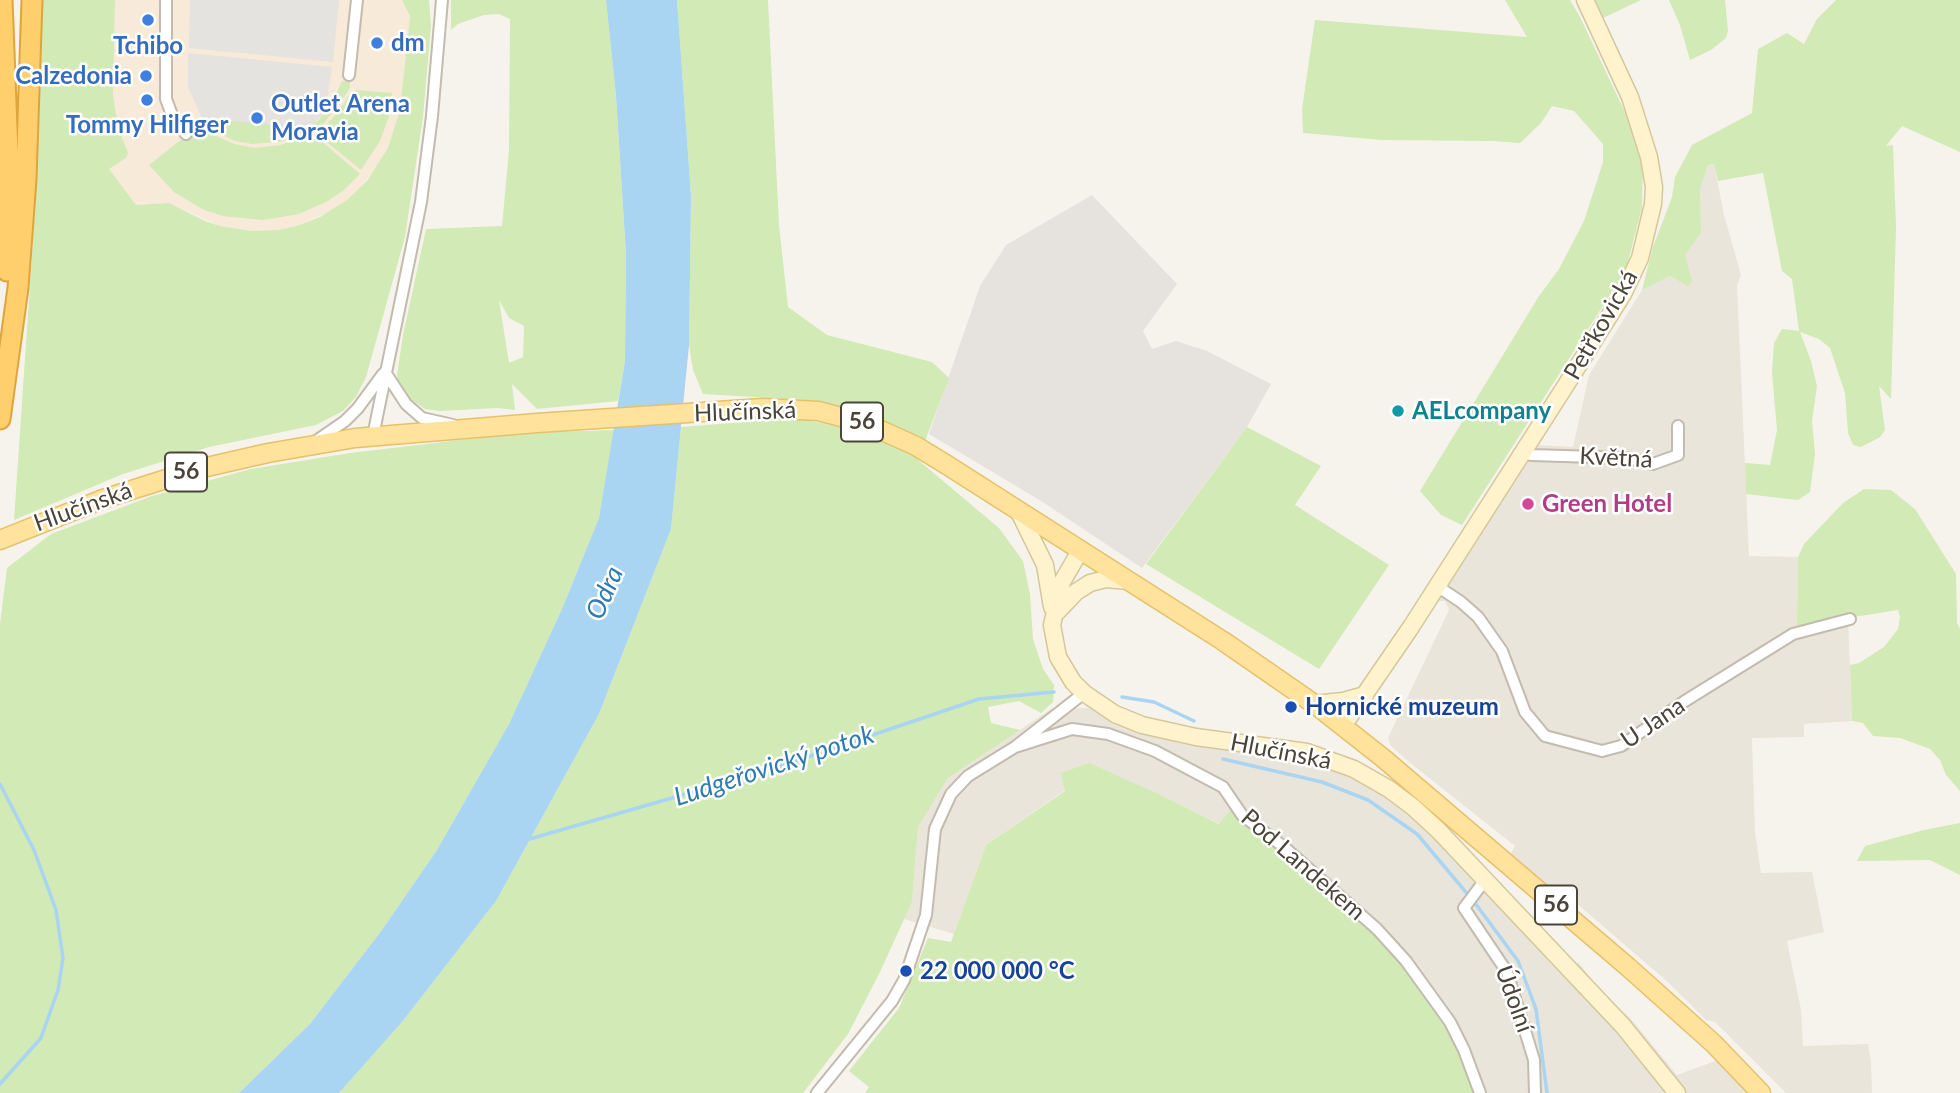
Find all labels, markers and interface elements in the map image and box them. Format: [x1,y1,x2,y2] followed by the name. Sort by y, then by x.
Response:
[140,12,156,28] marker: Tchibo
[391,29,425,57] place label: dm
[113,32,183,60] place label: Tchibo
[369,35,385,51] marker: dm
[15,62,132,90] place label: Calzedonia
[138,68,154,84] marker: Calzedonia
[271,90,410,146] place label: Outlet Arena Moravia
[139,92,155,108] marker: Tommy Hilfiger
[249,110,265,126] marker: Outlet Arena Moravia
[66,111,228,139] place label: Tommy Hilfiger
[1558,265,1644,385] street label: Petřkovická
[693,396,797,428] street label: Hlučínská
[1412,397,1551,425] place label: AELcompany
[841,402,883,442] road number: 56
[1390,403,1406,419] marker: AELcompany
[1579,442,1653,474] street label: Květná
[165,452,207,492] road number: 56
[30,476,136,538] street label: Hlučínská
[1542,490,1672,518] place label: Green Hotel
[1520,496,1536,512] marker: Green Hotel
[580,562,630,624] water label: Odra
[1616,691,1690,755] street label: U Jana
[1305,693,1499,721] place label: Hornické muzeum
[1283,699,1299,715] marker: Hornické muzeum
[670,719,878,813] water label: Ludgeřovický potok
[1228,728,1334,776] street label: Hlučínská
[1235,803,1371,927] street label: Pod Landekem
[1535,885,1577,924] road number: 56
[920,957,1075,985] place label: 22 000 000 °C
[1489,962,1539,1036] street label: Údolní
[898,963,914,979] marker: 22 000 000 °C

